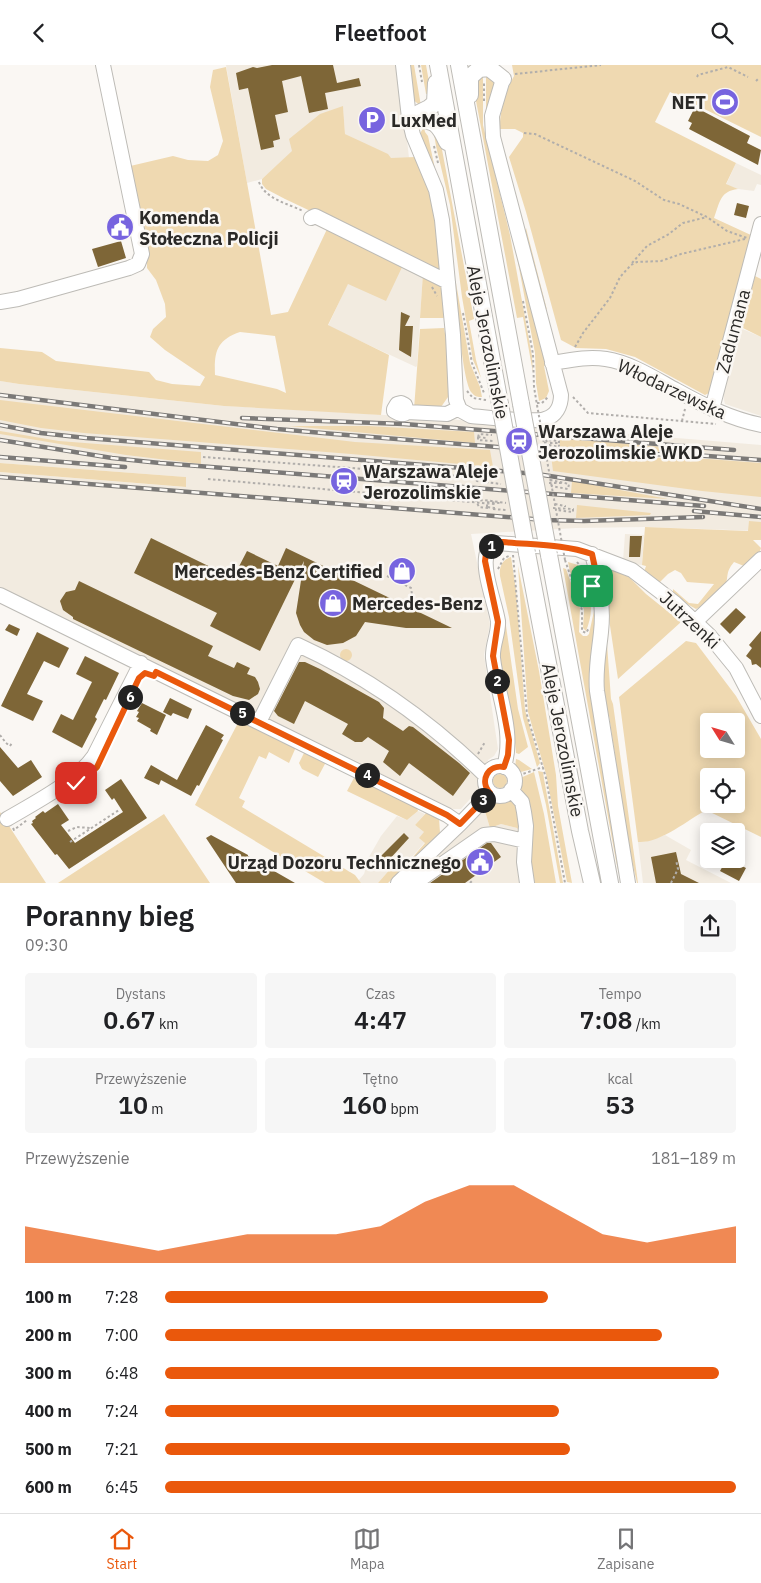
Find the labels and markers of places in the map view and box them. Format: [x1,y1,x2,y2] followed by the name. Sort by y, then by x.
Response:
[710,87,740,117] sports icon: NET
[672,91,706,114] place label: NET
[357,105,387,135] parking icon: LuxMed
[391,109,457,132] place label: LuxMed
[139,206,279,250] place label: Komenda Stołeczna Policji
[105,212,135,242] public building icon: Komenda Stołeczna Policji
[538,420,703,464] place label: Warszawa Aleje Jerozolimskie WKD
[504,426,534,456] station icon: Warszawa Aleje Jerozolimskie WKD
[363,460,498,504] place label: Warszawa Aleje Jerozolimskie
[329,466,359,496] station icon: Warszawa Aleje Jerozolimskie
[478,533,504,559] pin: 1
[387,556,417,586] shop icon: Mercedes-Benz Certified
[174,560,383,583] place label: Mercedes-Benz Certified
[571,565,613,607] pin
[318,588,348,618] shop icon: Mercedes-Benz
[352,592,483,615] place label: Mercedes-Benz
[484,669,510,693] pin: 2
[118,685,142,709] pin: 6
[230,701,254,725] pin: 5
[55,762,97,804] pin
[354,763,380,787] pin: 4
[470,787,496,813] pin: 3
[465,847,495,877] public building icon: Urząd Dozoru Technicznego
[228,851,461,874] place label: Urząd Dozoru Technicznego

